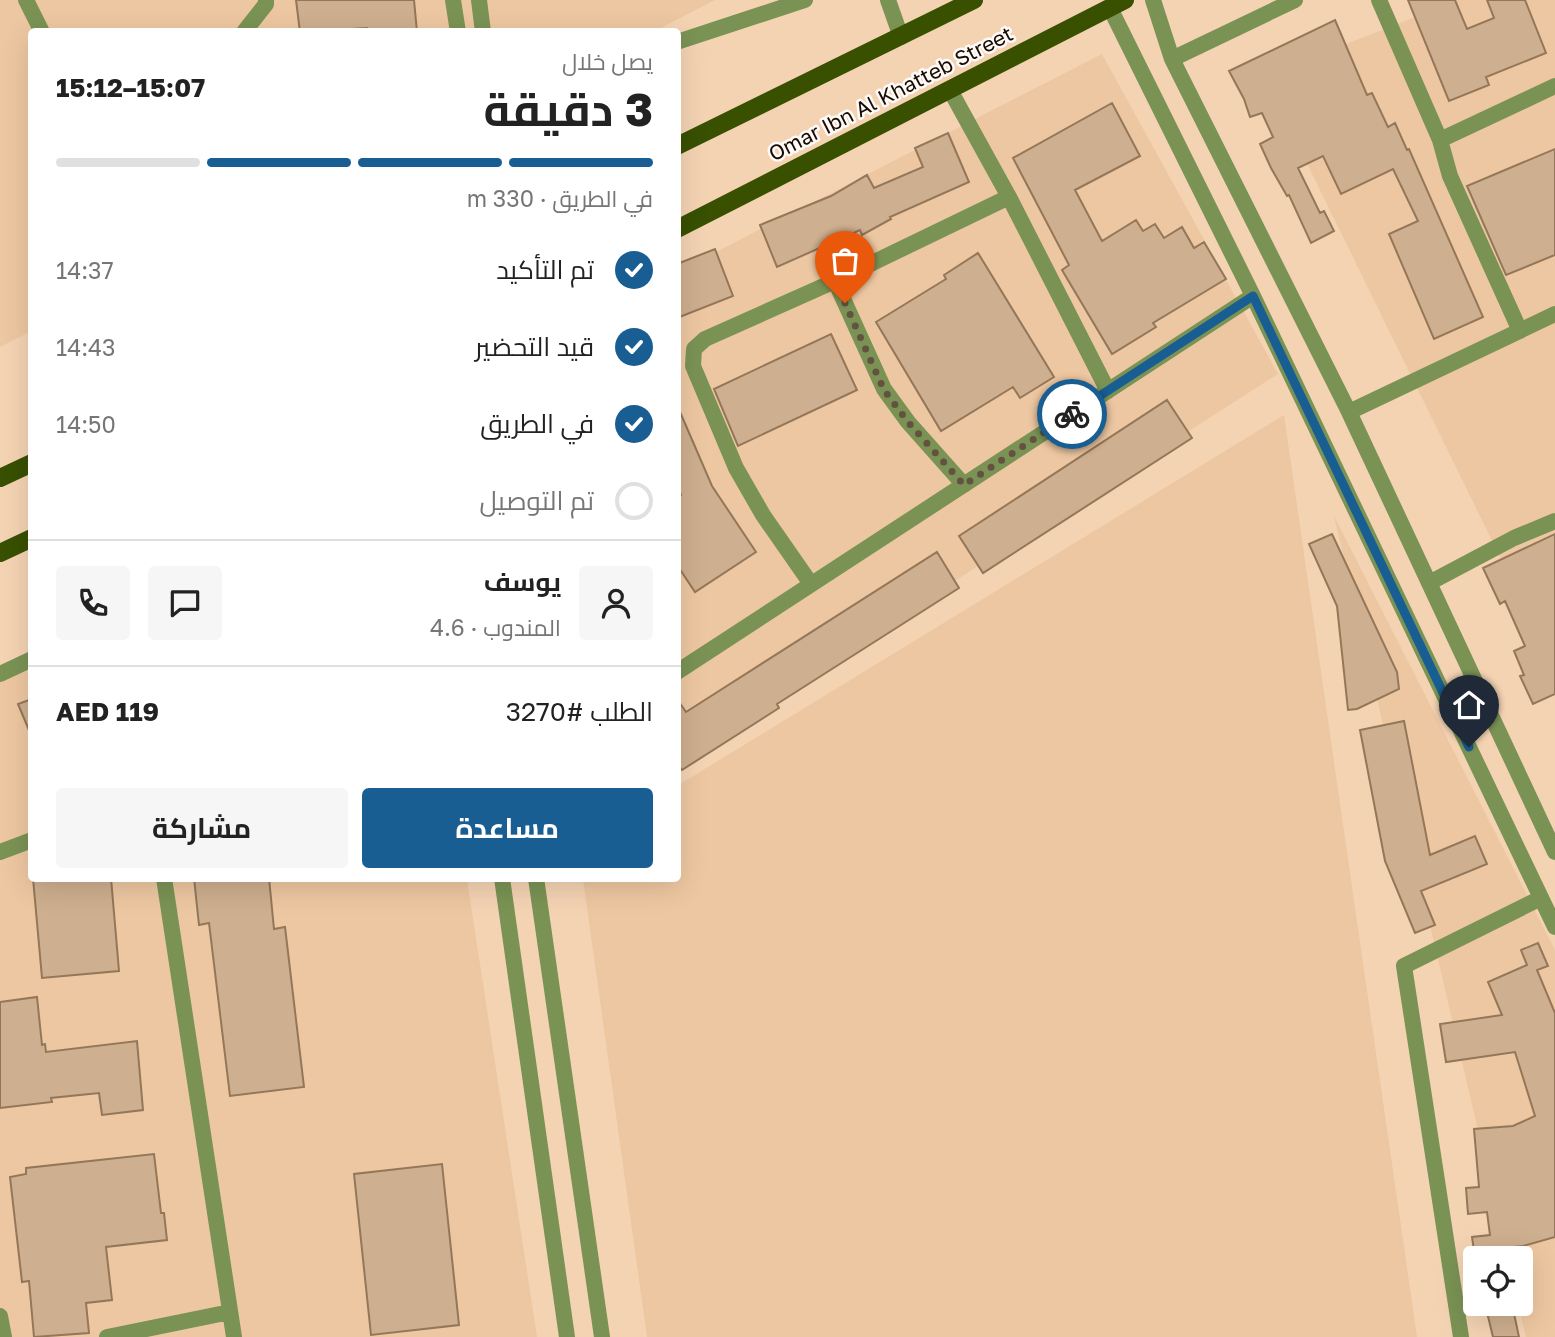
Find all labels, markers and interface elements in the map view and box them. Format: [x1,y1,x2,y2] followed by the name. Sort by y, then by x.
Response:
[764,20,1017,166] street label: Omar Ibn Al Khatteb Street
[562,47,653,75] text: يصل خلال
[56,72,205,103] text: 15:07–15:12
[483,81,653,136] text: 3 دقيقة
[467,184,653,212] text: في الطريق · 330 m
[815,231,875,303] pin
[826,242,864,280] icon: bag
[615,251,653,289] icon: check
[496,254,594,285] text: تم التأكيد
[56,256,114,284] text: 14:37
[615,328,653,366] icon: check
[475,331,594,362] text: قيد التحضير
[56,333,116,361] text: 14:43
[1037,379,1107,449] courier
[1053,395,1091,433] icon: bike
[615,405,653,443] icon: check
[480,408,594,439] text: في الطريق
[56,410,116,438] text: 14:50
[479,485,594,516] text: تم التوصيل
[56,566,130,640] button: phone
[148,566,222,640] button: chat
[484,566,561,597] text: يوسف
[579,566,653,640] button: person
[430,613,561,641] text: المندوب · 4.6
[1439,675,1499,747] pin
[1450,686,1488,724] icon: home
[56,696,159,727] text: AED 119
[506,696,653,727] text: الطلب #3270
[56,788,348,868] button: مشاركة
[362,788,653,868] button: مساعدة
[1463,1246,1533,1316] map controls
[1463,1246,1533,1316] button: locate

